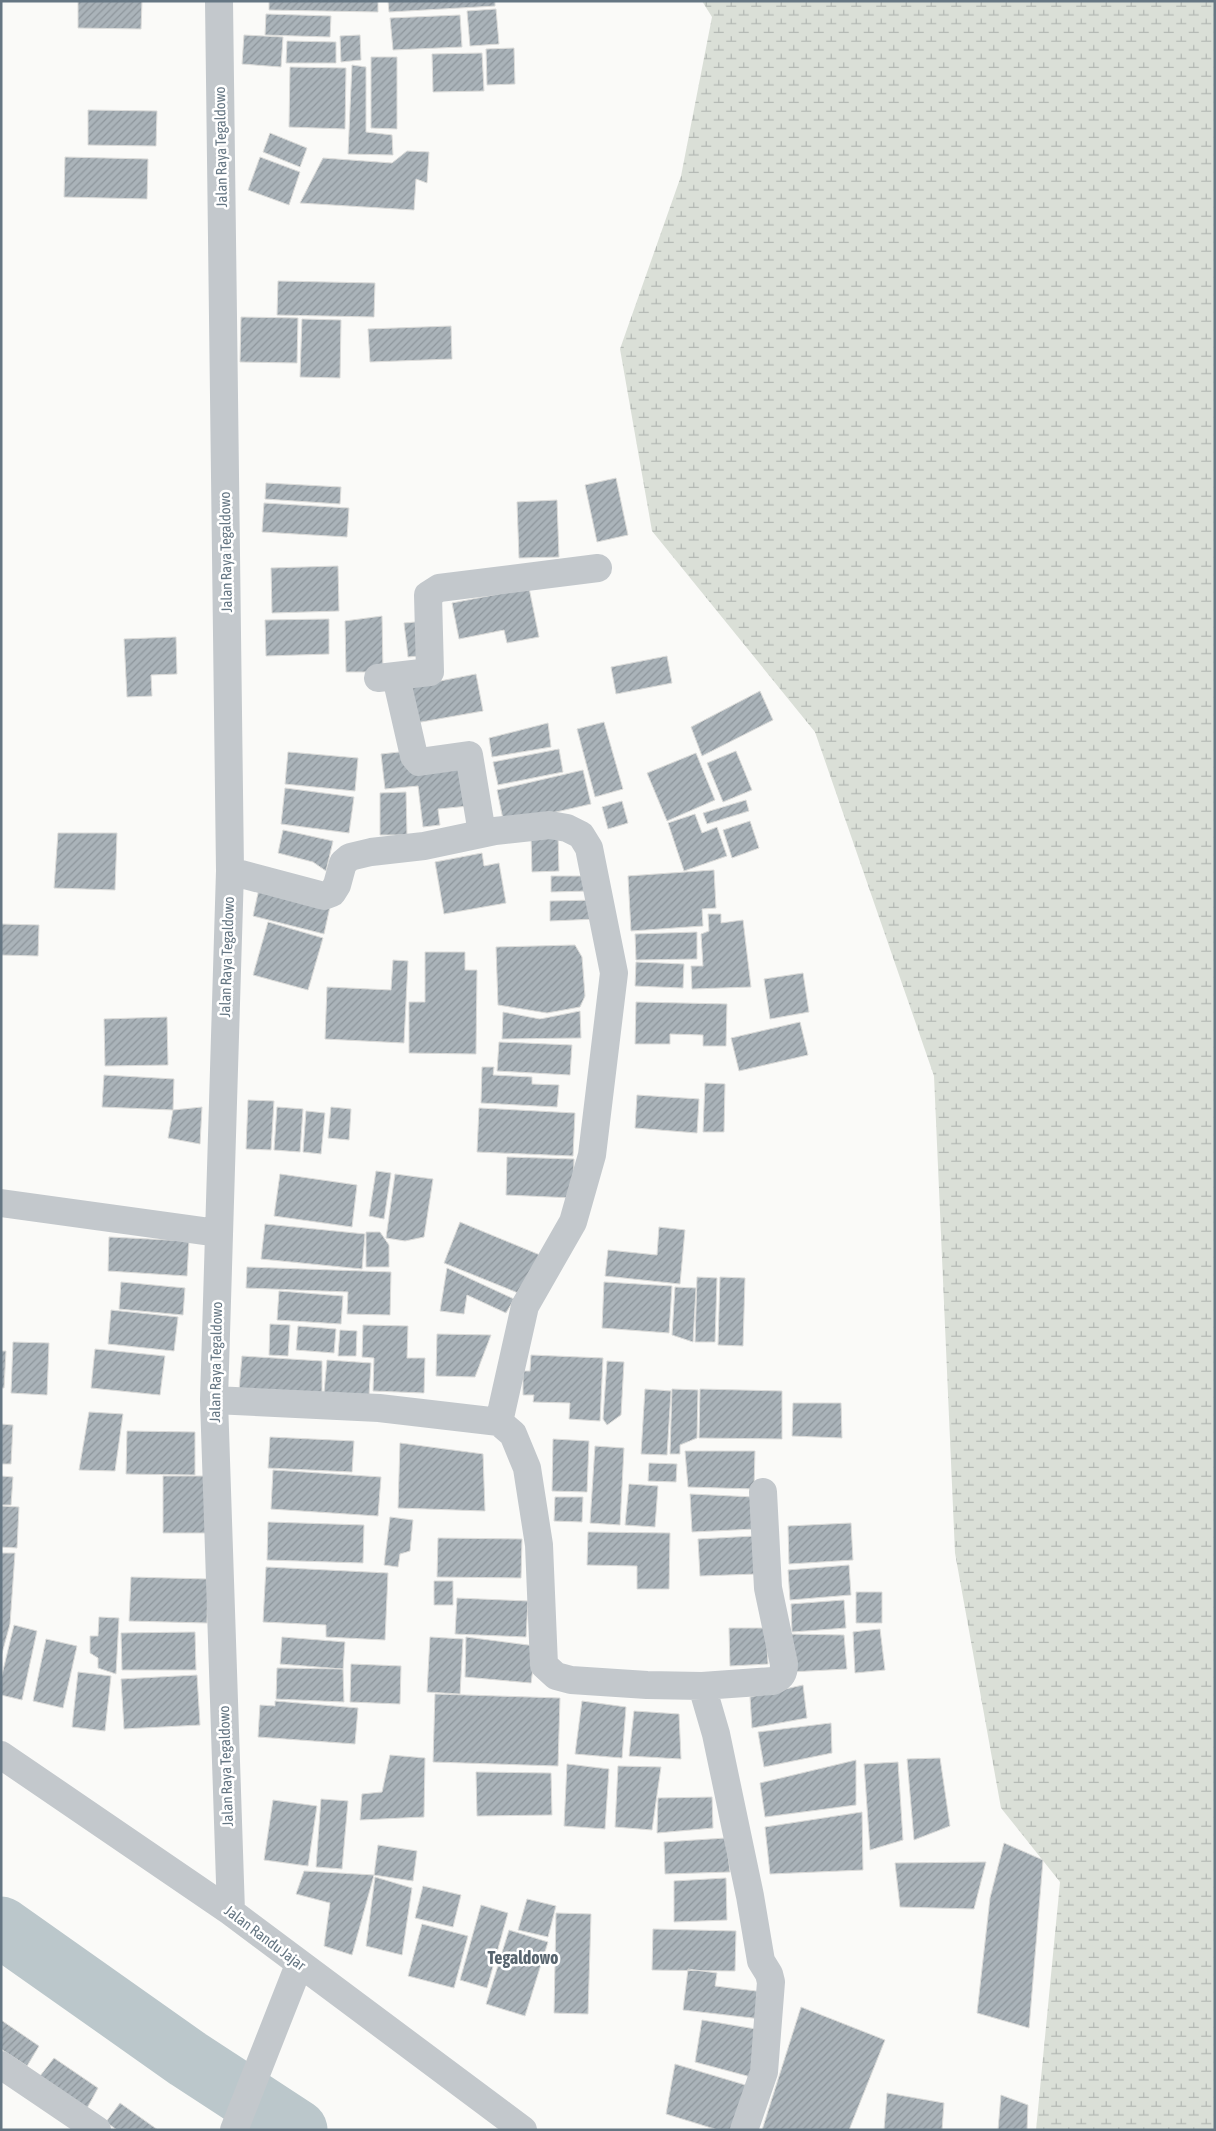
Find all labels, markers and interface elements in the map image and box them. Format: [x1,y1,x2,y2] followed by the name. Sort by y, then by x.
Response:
[211,86,230,208] street label: Jalan Raya Tegaldowo
[216,491,235,613] street label: Jalan Raya Tegaldowo
[216,896,237,1018] street label: Jalan Raya Tegaldowo
[206,1301,225,1423] street label: Jalan Raya Tegaldowo
[215,1705,236,1827] street label: Jalan Raya Tegaldowo
[222,1902,310,1974] street label: Jalan Randu Jajar
[487,1947,559,1968] district label: Tegaldowo

